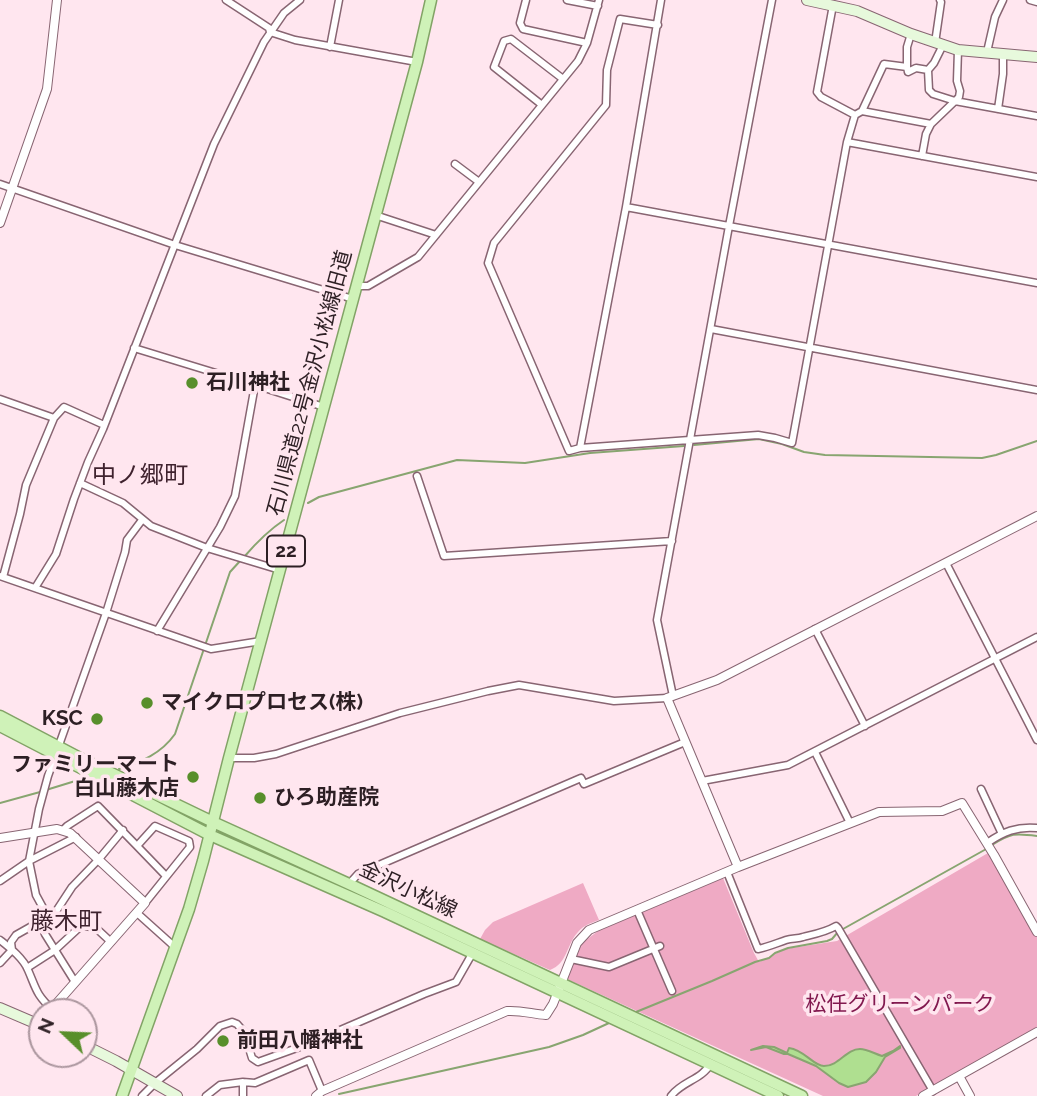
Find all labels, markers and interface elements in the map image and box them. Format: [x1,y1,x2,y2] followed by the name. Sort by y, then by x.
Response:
[262,247,358,519] street label: 石川県道22号金沢小松線旧道
[206,370,290,396] place label: 石川神社
[184,375,200,391] marker: 石川神社
[92,462,188,490] district label: 中ノ郷町
[267,536,305,566] road number: 22
[161,690,363,716] place label: マイクロプロセス(株)
[139,695,155,711] marker: マイクロプロセス(株)
[42,706,83,732] place label: KSC
[89,711,105,727] marker: KSC
[11,752,179,802] place label: ファミリーマート 白山藤木店
[185,769,201,785] marker: ファミリーマート 白山藤木店
[274,785,379,811] place label: ひろ助産院
[252,790,268,806] marker: ひろ助産院
[355,856,461,924] street label: 金沢小松線
[30,908,102,936] district label: 藤木町
[806,992,994,1018] park label: 松任グリーンパーク
[28,998,98,1068] north arrow
[33,1015,58,1037] text: N
[237,1028,363,1054] place label: 前田八幡神社
[215,1033,231,1049] marker: 前田八幡神社

